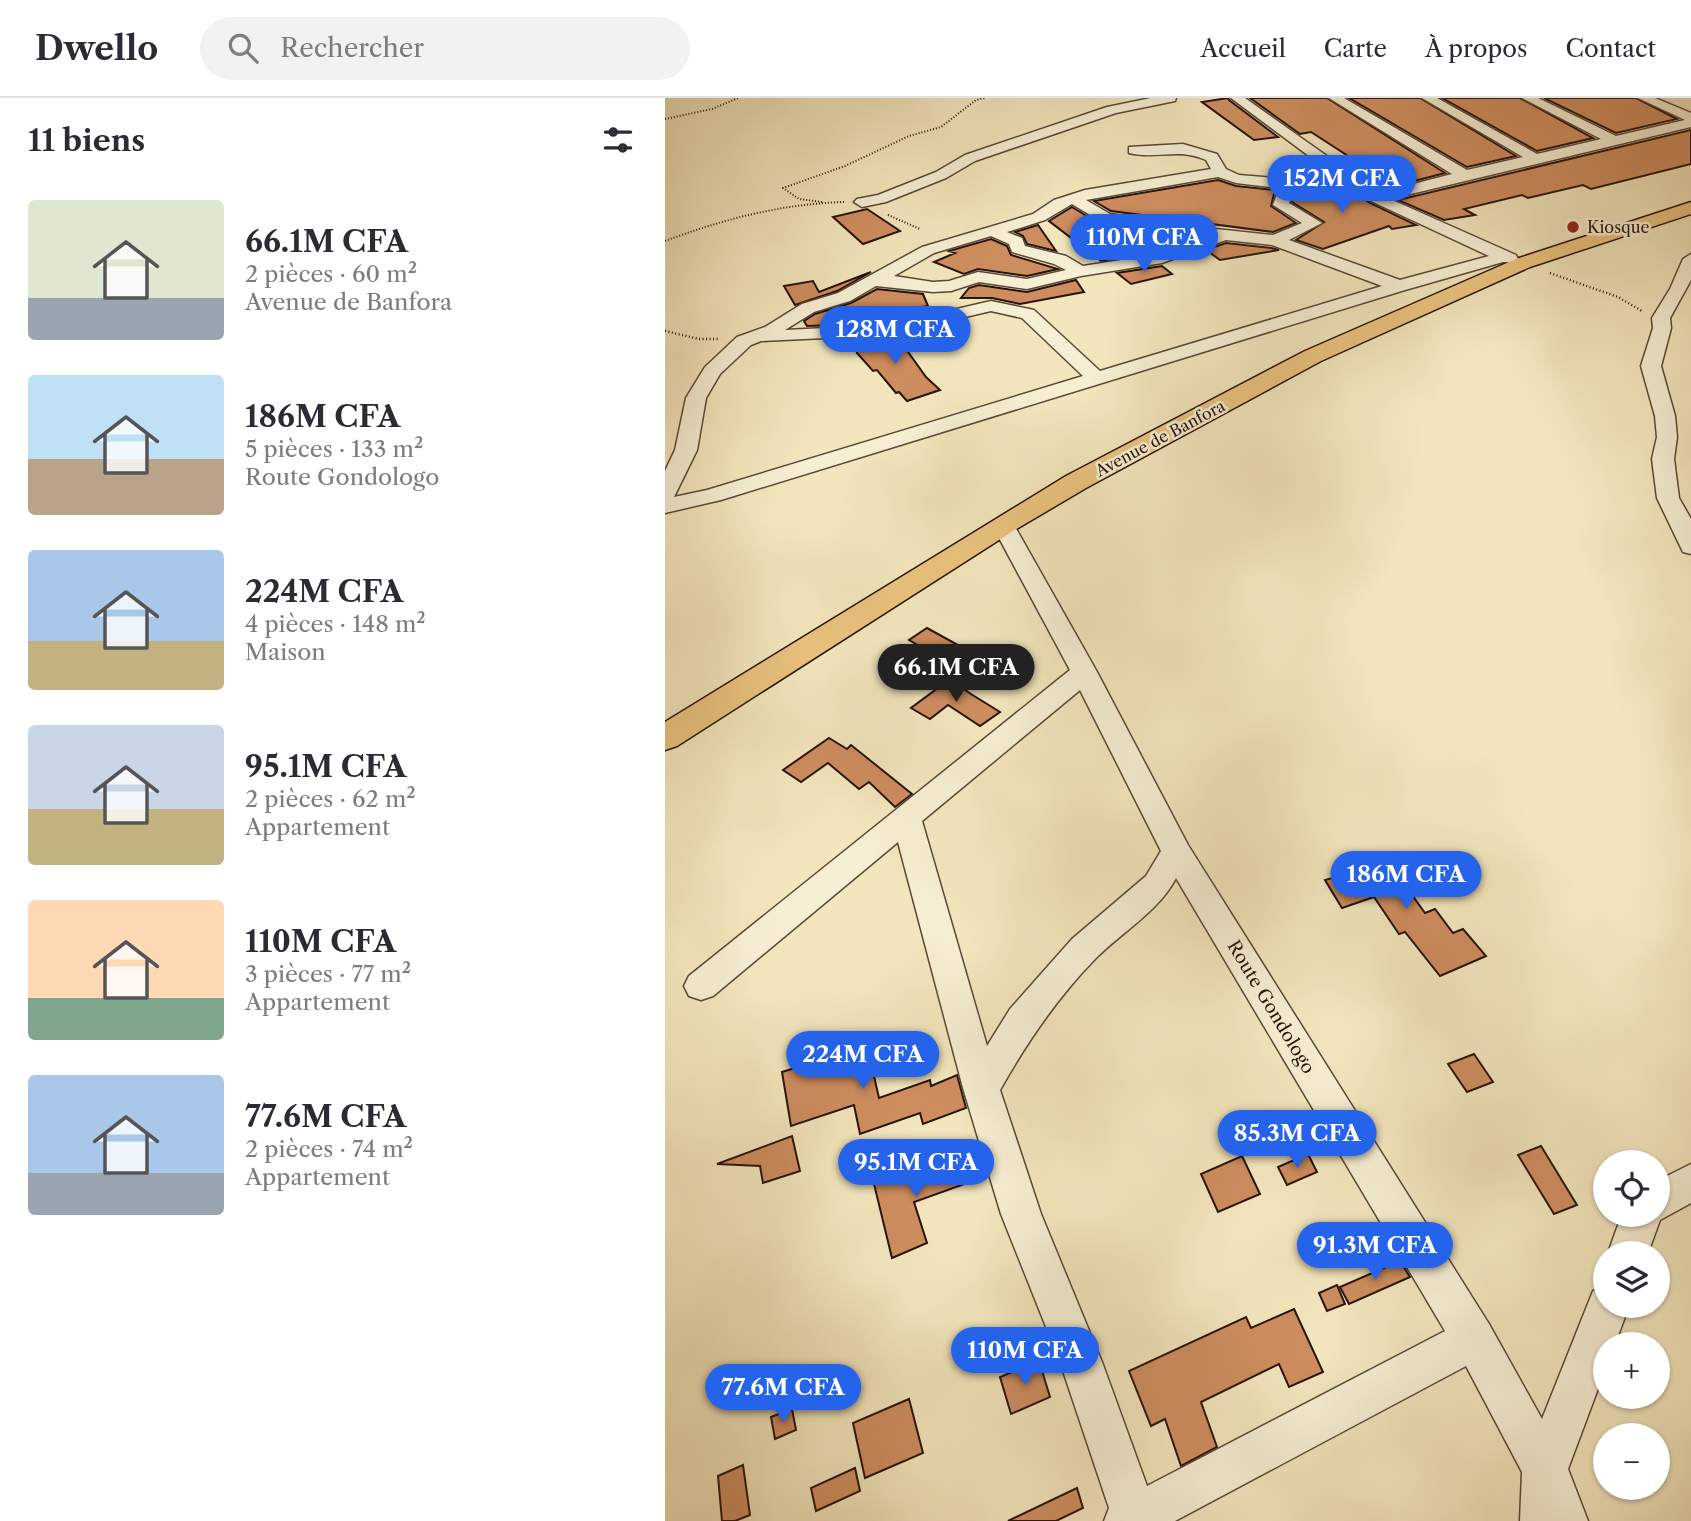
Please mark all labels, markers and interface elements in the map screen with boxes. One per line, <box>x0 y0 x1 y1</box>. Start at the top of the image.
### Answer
search box <box>200 17 690 80</box>
text: Dwello <box>35 28 158 69</box>
icon: search <box>224 29 262 67</box>
text: Rechercher <box>280 32 424 64</box>
text: Accueil <box>1201 34 1286 63</box>
text: Carte <box>1324 34 1387 63</box>
text: À propos <box>1425 34 1528 63</box>
text: Contact <box>1566 34 1656 63</box>
icon: filters <box>599 121 637 159</box>
text: 11 biens <box>28 122 145 159</box>
pin: 152M CFA <box>1270 156 1414 215</box>
text: 152M CFA <box>1283 164 1401 192</box>
pin: 110M CFA <box>1072 214 1216 274</box>
place label: Kiosque <box>1587 217 1650 237</box>
marker: Kiosque <box>1565 219 1581 235</box>
text: 66.1M CFA <box>245 223 408 260</box>
text: 110M CFA <box>1086 223 1202 251</box>
icon: home <box>84 228 168 312</box>
text: 2 pièces · 60 m² <box>245 260 417 288</box>
text: Avenue de Banfora <box>245 288 452 316</box>
pin: 128M CFA <box>823 306 967 366</box>
text: 128M CFA <box>836 315 954 343</box>
street label: Avenue de Banfora <box>1091 395 1229 481</box>
text: 186M CFA <box>245 398 400 435</box>
icon: home <box>84 403 168 487</box>
text: 5 pièces · 133 m² <box>245 435 423 463</box>
text: Route Gondologo <box>245 463 439 491</box>
text: 224M CFA <box>245 573 403 610</box>
icon: home <box>84 578 168 662</box>
text: 4 pièces · 148 m² <box>245 610 426 638</box>
text: Maison <box>245 638 326 666</box>
pin: 66.1M CFA <box>876 644 1036 704</box>
text: 66.1M CFA <box>894 653 1018 681</box>
text: 95.1M CFA <box>245 748 407 785</box>
icon: home <box>84 753 168 837</box>
text: 2 pièces · 62 m² <box>245 785 416 813</box>
text: Appartement <box>245 813 390 841</box>
pin: 186M CFA <box>1334 852 1478 911</box>
text: 186M CFA <box>1347 860 1465 888</box>
text: 110M CFA <box>245 923 396 960</box>
icon: home <box>84 928 168 1012</box>
street label: Route Gondologo <box>1222 936 1320 1078</box>
text: 3 pièces · 77 m² <box>245 960 411 988</box>
text: Appartement <box>245 988 390 1016</box>
pin: 224M CFA <box>791 1032 935 1091</box>
text: 224M CFA <box>802 1040 924 1068</box>
text: 77.6M CFA <box>245 1098 406 1135</box>
icon: home <box>84 1103 168 1187</box>
pin: 85.3M CFA <box>1217 1110 1377 1170</box>
text: 85.3M CFA <box>1234 1119 1360 1147</box>
text: 2 pièces · 74 m² <box>245 1135 413 1163</box>
pin: 95.1M CFA <box>836 1140 996 1199</box>
text: 95.1M CFA <box>854 1148 978 1176</box>
map controls <box>1593 1150 1670 1500</box>
button: locate <box>1593 1150 1670 1227</box>
text: Appartement <box>245 1163 390 1191</box>
pin: 91.3M CFA <box>1295 1222 1455 1282</box>
text: 91.3M CFA <box>1313 1231 1437 1259</box>
button: layers <box>1593 1241 1670 1318</box>
pin: 110M CFA <box>953 1328 1097 1387</box>
button: + <box>1593 1332 1670 1409</box>
text: 110M CFA <box>967 1336 1083 1364</box>
pin: 77.6M CFA <box>703 1364 863 1424</box>
text: 77.6M CFA <box>721 1373 845 1401</box>
button: − <box>1593 1423 1670 1500</box>

